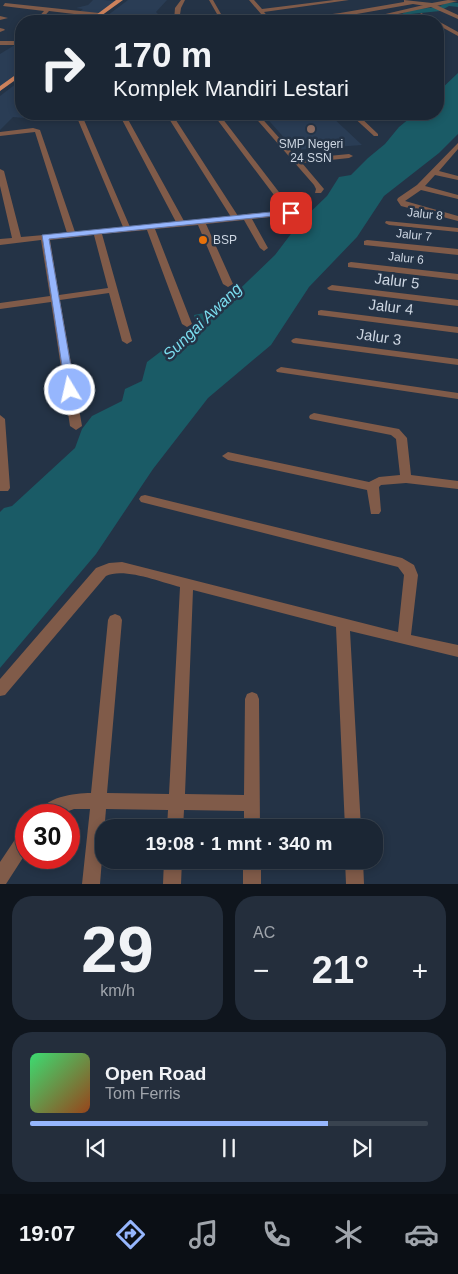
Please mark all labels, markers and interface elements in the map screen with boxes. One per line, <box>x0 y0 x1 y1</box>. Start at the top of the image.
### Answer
icon: right <box>30 35 95 100</box>
text: 170 m <box>113 35 212 74</box>
text: Komplek Mandiri Lestari <box>113 76 349 101</box>
marker: SMP Negeri 24 SSN <box>305 123 317 135</box>
place label: SMP Negeri 24 SSN <box>279 137 343 165</box>
pin <box>270 192 312 234</box>
icon: arrive <box>277 199 305 227</box>
street label: Jalur 8 <box>406 205 444 223</box>
street label: Jalur 7 <box>395 226 433 244</box>
place label: BSP <box>213 233 237 247</box>
marker: BSP <box>197 234 209 246</box>
street label: Jalur 6 <box>387 249 425 267</box>
street label: Jalur 5 <box>374 269 420 292</box>
water label: Sungai Awang <box>160 280 245 363</box>
street label: Jalur 4 <box>368 295 414 318</box>
street label: Jalur 3 <box>356 325 403 348</box>
position arrow <box>43 363 95 415</box>
speed limit sign: 30 <box>15 804 80 869</box>
text: 19:08 · 1 mnt · 340 m <box>146 833 332 854</box>
text: 29 <box>81 913 154 986</box>
text: AC <box>253 924 275 941</box>
text: 21° <box>312 949 369 991</box>
text: − <box>253 955 269 986</box>
text: + <box>412 955 428 986</box>
text: km/h <box>100 982 135 999</box>
text: Open Road <box>105 1063 206 1084</box>
text: Tom Ferris <box>105 1085 181 1102</box>
icon: previous <box>82 1134 110 1162</box>
icon: pause <box>215 1134 243 1162</box>
icon: next <box>348 1134 376 1162</box>
icon: directions <box>113 1217 148 1252</box>
icon: music <box>186 1217 221 1252</box>
icon: phone <box>259 1217 294 1252</box>
icon: climate <box>331 1217 366 1252</box>
icon: car <box>404 1217 439 1252</box>
text: 19:07 <box>19 1221 75 1246</box>

